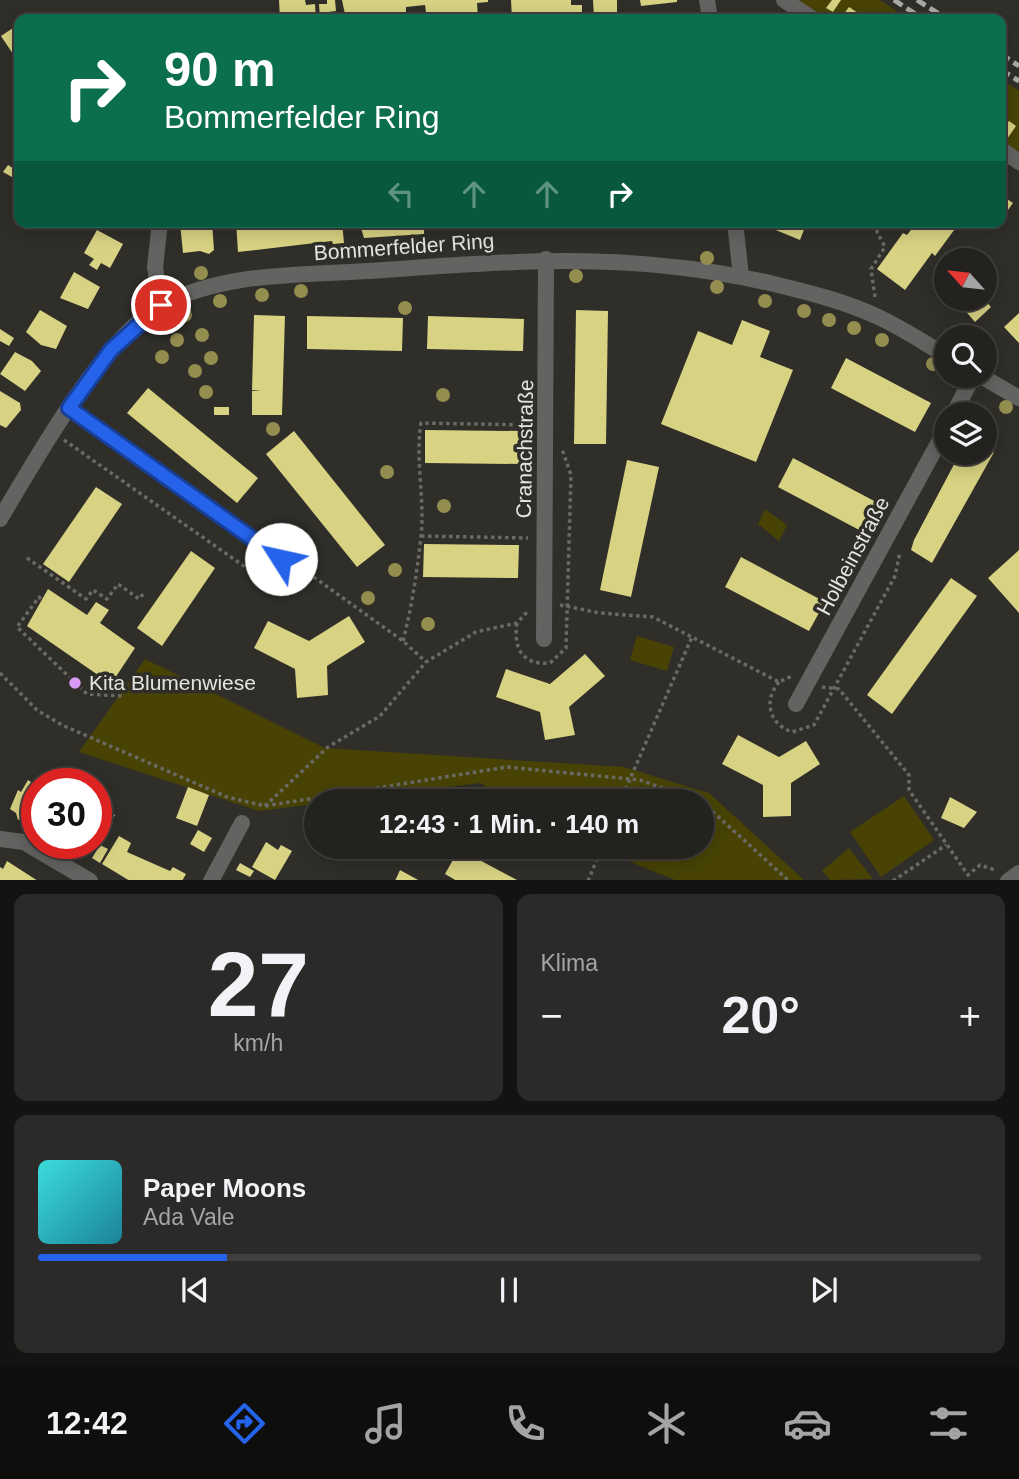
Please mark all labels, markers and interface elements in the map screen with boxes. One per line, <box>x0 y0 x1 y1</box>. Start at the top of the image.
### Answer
icon: right <box>49 42 140 133</box>
text: 90 m <box>164 42 276 96</box>
text: Bommerfelder Ring <box>164 99 440 135</box>
icon: left <box>382 175 420 213</box>
icon: ahead <box>455 175 493 213</box>
icon: ahead <box>528 175 566 213</box>
icon: right <box>601 175 639 213</box>
street label: Bommerfelder Ring <box>313 229 495 264</box>
north arrow <box>934 248 998 312</box>
map controls <box>934 248 997 465</box>
pin <box>131 275 191 335</box>
icon: arrive <box>142 286 180 324</box>
button: search <box>934 325 997 388</box>
street label: Cranachstraße <box>512 379 537 519</box>
button: layers <box>934 402 997 465</box>
street label: Holbeinstraße <box>812 493 893 619</box>
position arrow <box>244 522 318 596</box>
place label: Kita Blumenwiese <box>89 671 256 694</box>
marker: Kita Blumenwiese <box>67 675 83 691</box>
speed limit sign: 30 <box>21 768 112 859</box>
text: 12:43 · 1 Min. · 140 m <box>379 809 639 839</box>
text: 27 <box>208 934 309 1035</box>
text: Klima <box>541 950 598 976</box>
text: 20° <box>721 986 800 1044</box>
text: − <box>541 995 563 1037</box>
text: + <box>959 995 981 1037</box>
text: km/h <box>233 1030 283 1056</box>
text: Paper Moons <box>143 1173 306 1203</box>
text: Ada Vale <box>143 1204 235 1230</box>
icon: previous <box>176 1271 214 1309</box>
icon: pause <box>490 1271 528 1309</box>
icon: next <box>805 1271 843 1309</box>
icon: directions <box>220 1399 269 1448</box>
icon: music <box>361 1399 410 1448</box>
icon: phone <box>501 1399 550 1448</box>
icon: climate <box>642 1399 691 1448</box>
icon: car <box>783 1399 832 1448</box>
icon: filters <box>924 1399 973 1448</box>
text: 12:42 <box>46 1405 128 1441</box>

